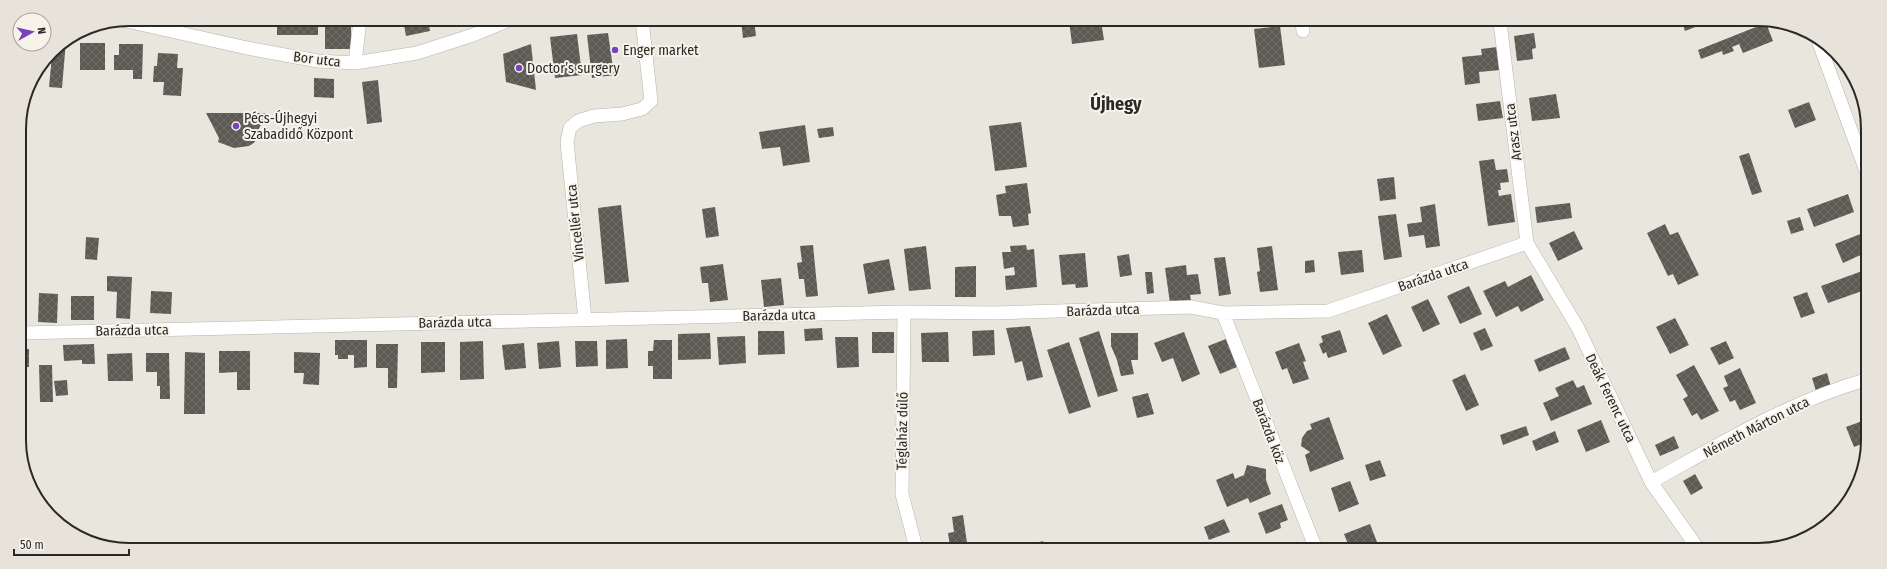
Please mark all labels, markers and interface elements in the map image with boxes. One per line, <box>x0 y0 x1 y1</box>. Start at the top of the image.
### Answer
north arrow <box>12 12 52 52</box>
text: N <box>35 27 48 35</box>
place label: Enger market <box>623 42 699 59</box>
marker: Enger market <box>610 45 620 55</box>
street label: Bor utca <box>292 48 342 71</box>
place label: Doctor’s surgery <box>527 60 620 77</box>
marker: Doctor’s surgery <box>514 63 524 73</box>
district label: Újhegy <box>1090 92 1142 115</box>
street label: Arasz utca <box>1502 102 1525 162</box>
place label: Pécs-Újhegyi Szabadidő Központ <box>244 109 354 143</box>
marker: Pécs-Újhegyi Szabadidő Központ <box>231 121 241 131</box>
street label: Vincellér utca <box>563 183 588 262</box>
street label: Barázda utca <box>1396 255 1471 295</box>
street label: Barázda utca <box>1066 301 1140 320</box>
street label: Barázda utca <box>742 306 816 325</box>
street label: Barázda utca <box>418 313 492 332</box>
street label: Barázda utca <box>95 321 169 340</box>
street label: Deák Ferenc utca <box>1582 351 1639 445</box>
street label: Téglaház dűlő <box>893 392 912 470</box>
street label: Németh Márton utca <box>1700 393 1812 462</box>
street label: Barázda köz <box>1248 396 1289 466</box>
scale bar <box>14 531 129 557</box>
text: 50 m <box>20 538 44 552</box>

